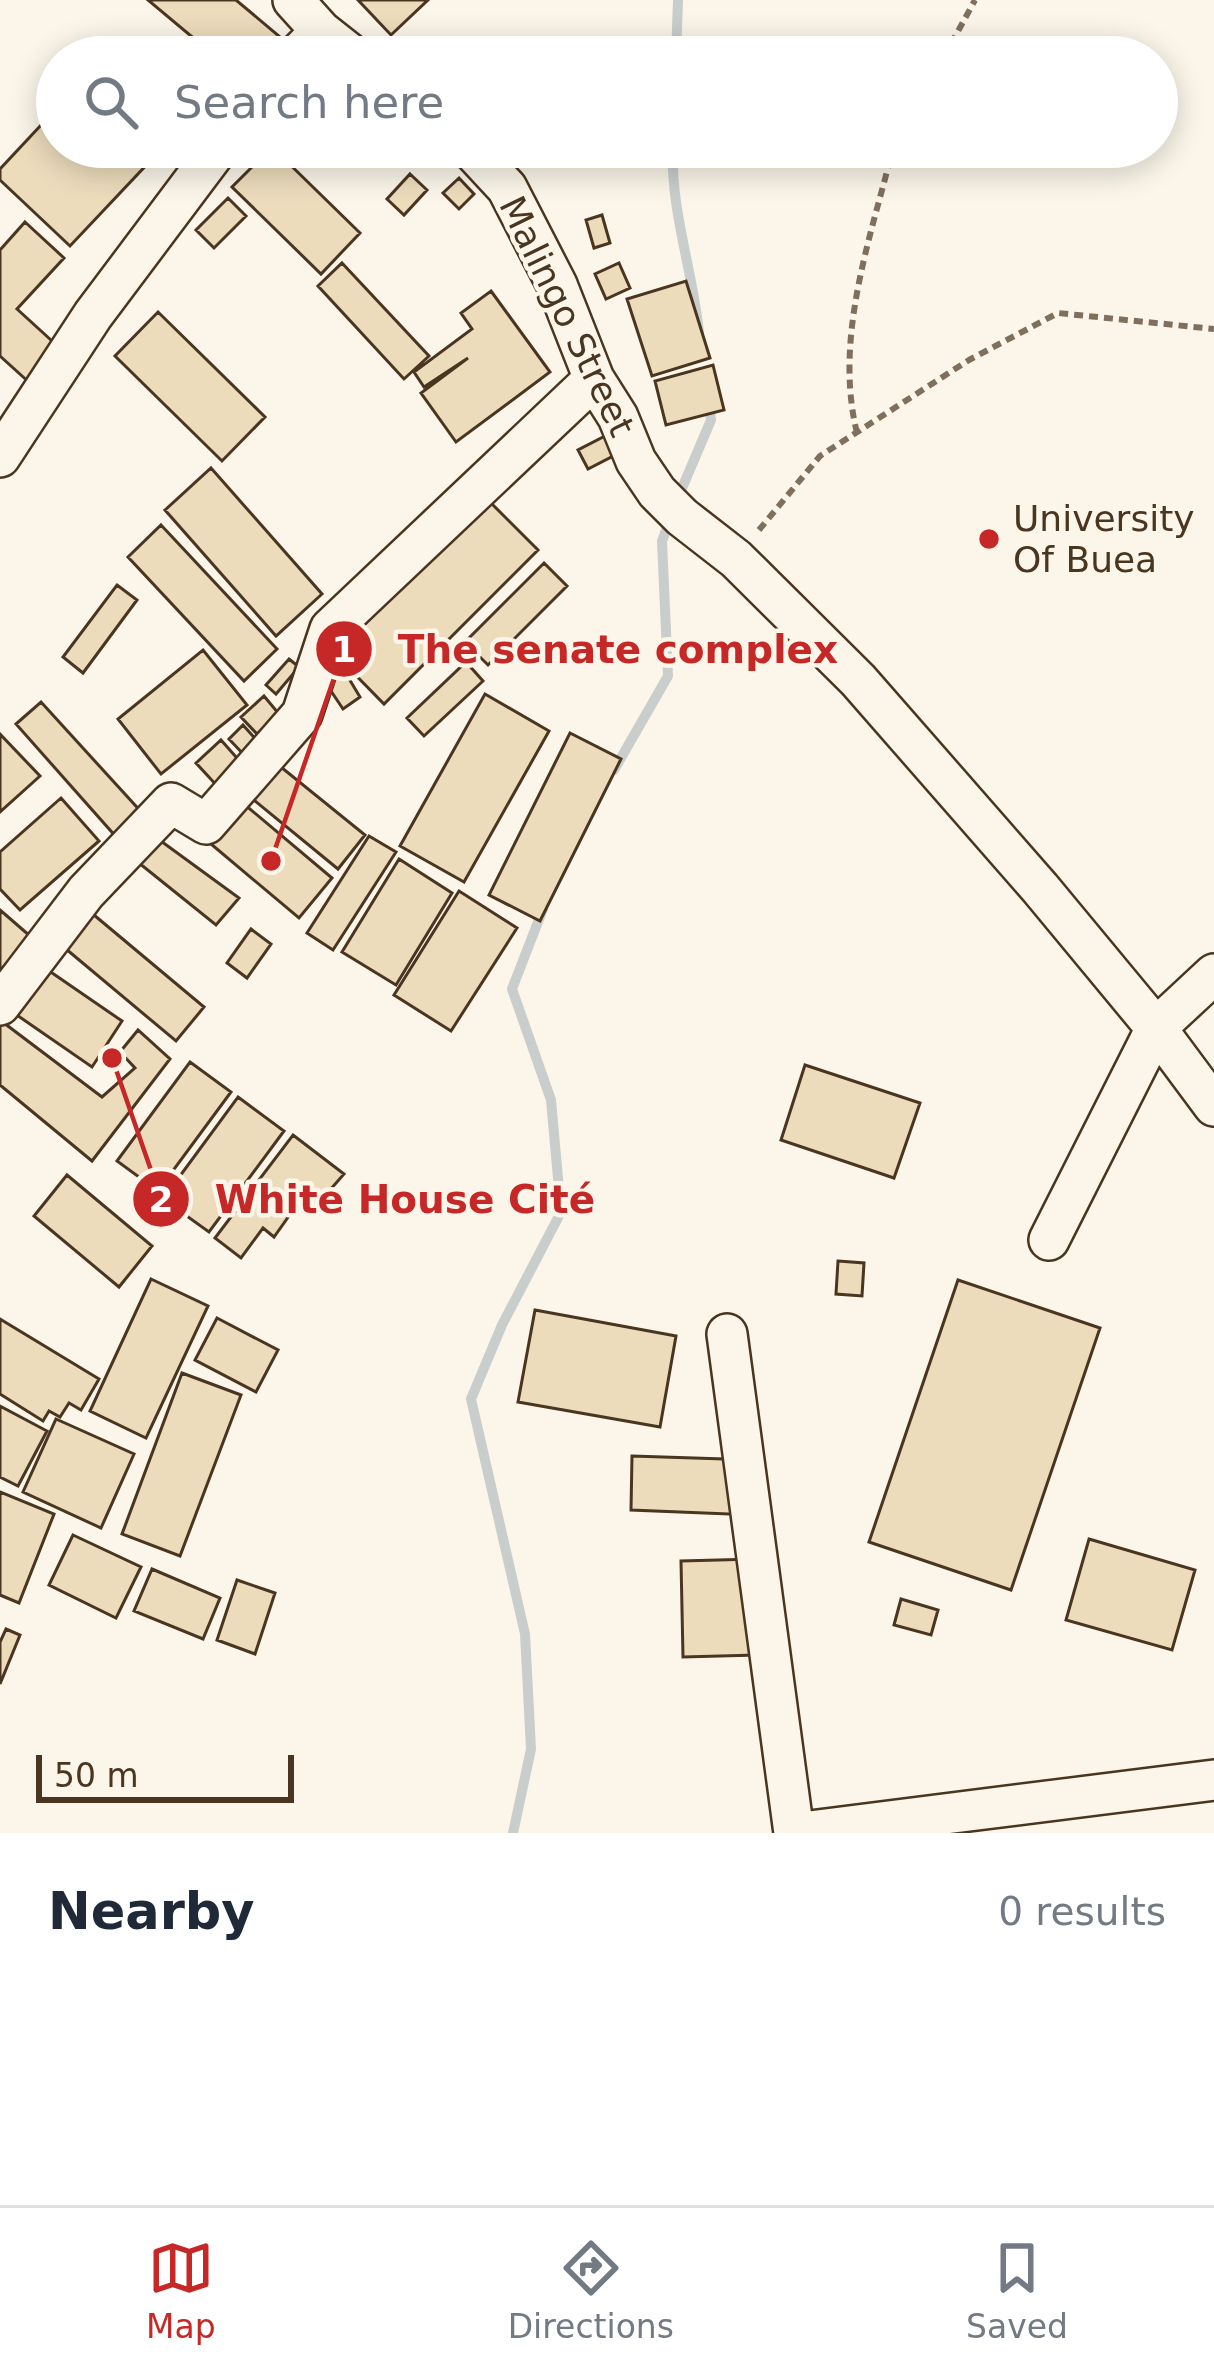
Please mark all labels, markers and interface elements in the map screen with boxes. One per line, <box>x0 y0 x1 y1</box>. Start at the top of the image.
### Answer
search box <box>36 36 1178 168</box>
icon: search <box>78 69 144 135</box>
text: Search here <box>174 76 444 129</box>
street label: Malingo Street <box>491 189 643 443</box>
place label: University Of Buea <box>1013 498 1195 580</box>
marker: University Of Buea <box>976 526 1002 552</box>
callout: The senate complex <box>314 612 862 687</box>
text: The senate complex <box>398 627 838 672</box>
text: 1 <box>331 629 357 670</box>
callout: White House Cité <box>131 1162 620 1237</box>
text: White House Cité <box>215 1177 595 1222</box>
text: 2 <box>148 1179 174 1220</box>
scale bar <box>36 1749 294 1802</box>
text: 50 m <box>54 1756 139 1795</box>
text: Nearby <box>48 1882 255 1941</box>
text: 0 results <box>998 1889 1166 1934</box>
tab: Map <box>146 2235 216 2346</box>
tab: Directions <box>508 2235 674 2346</box>
tab: Saved <box>966 2235 1068 2346</box>

